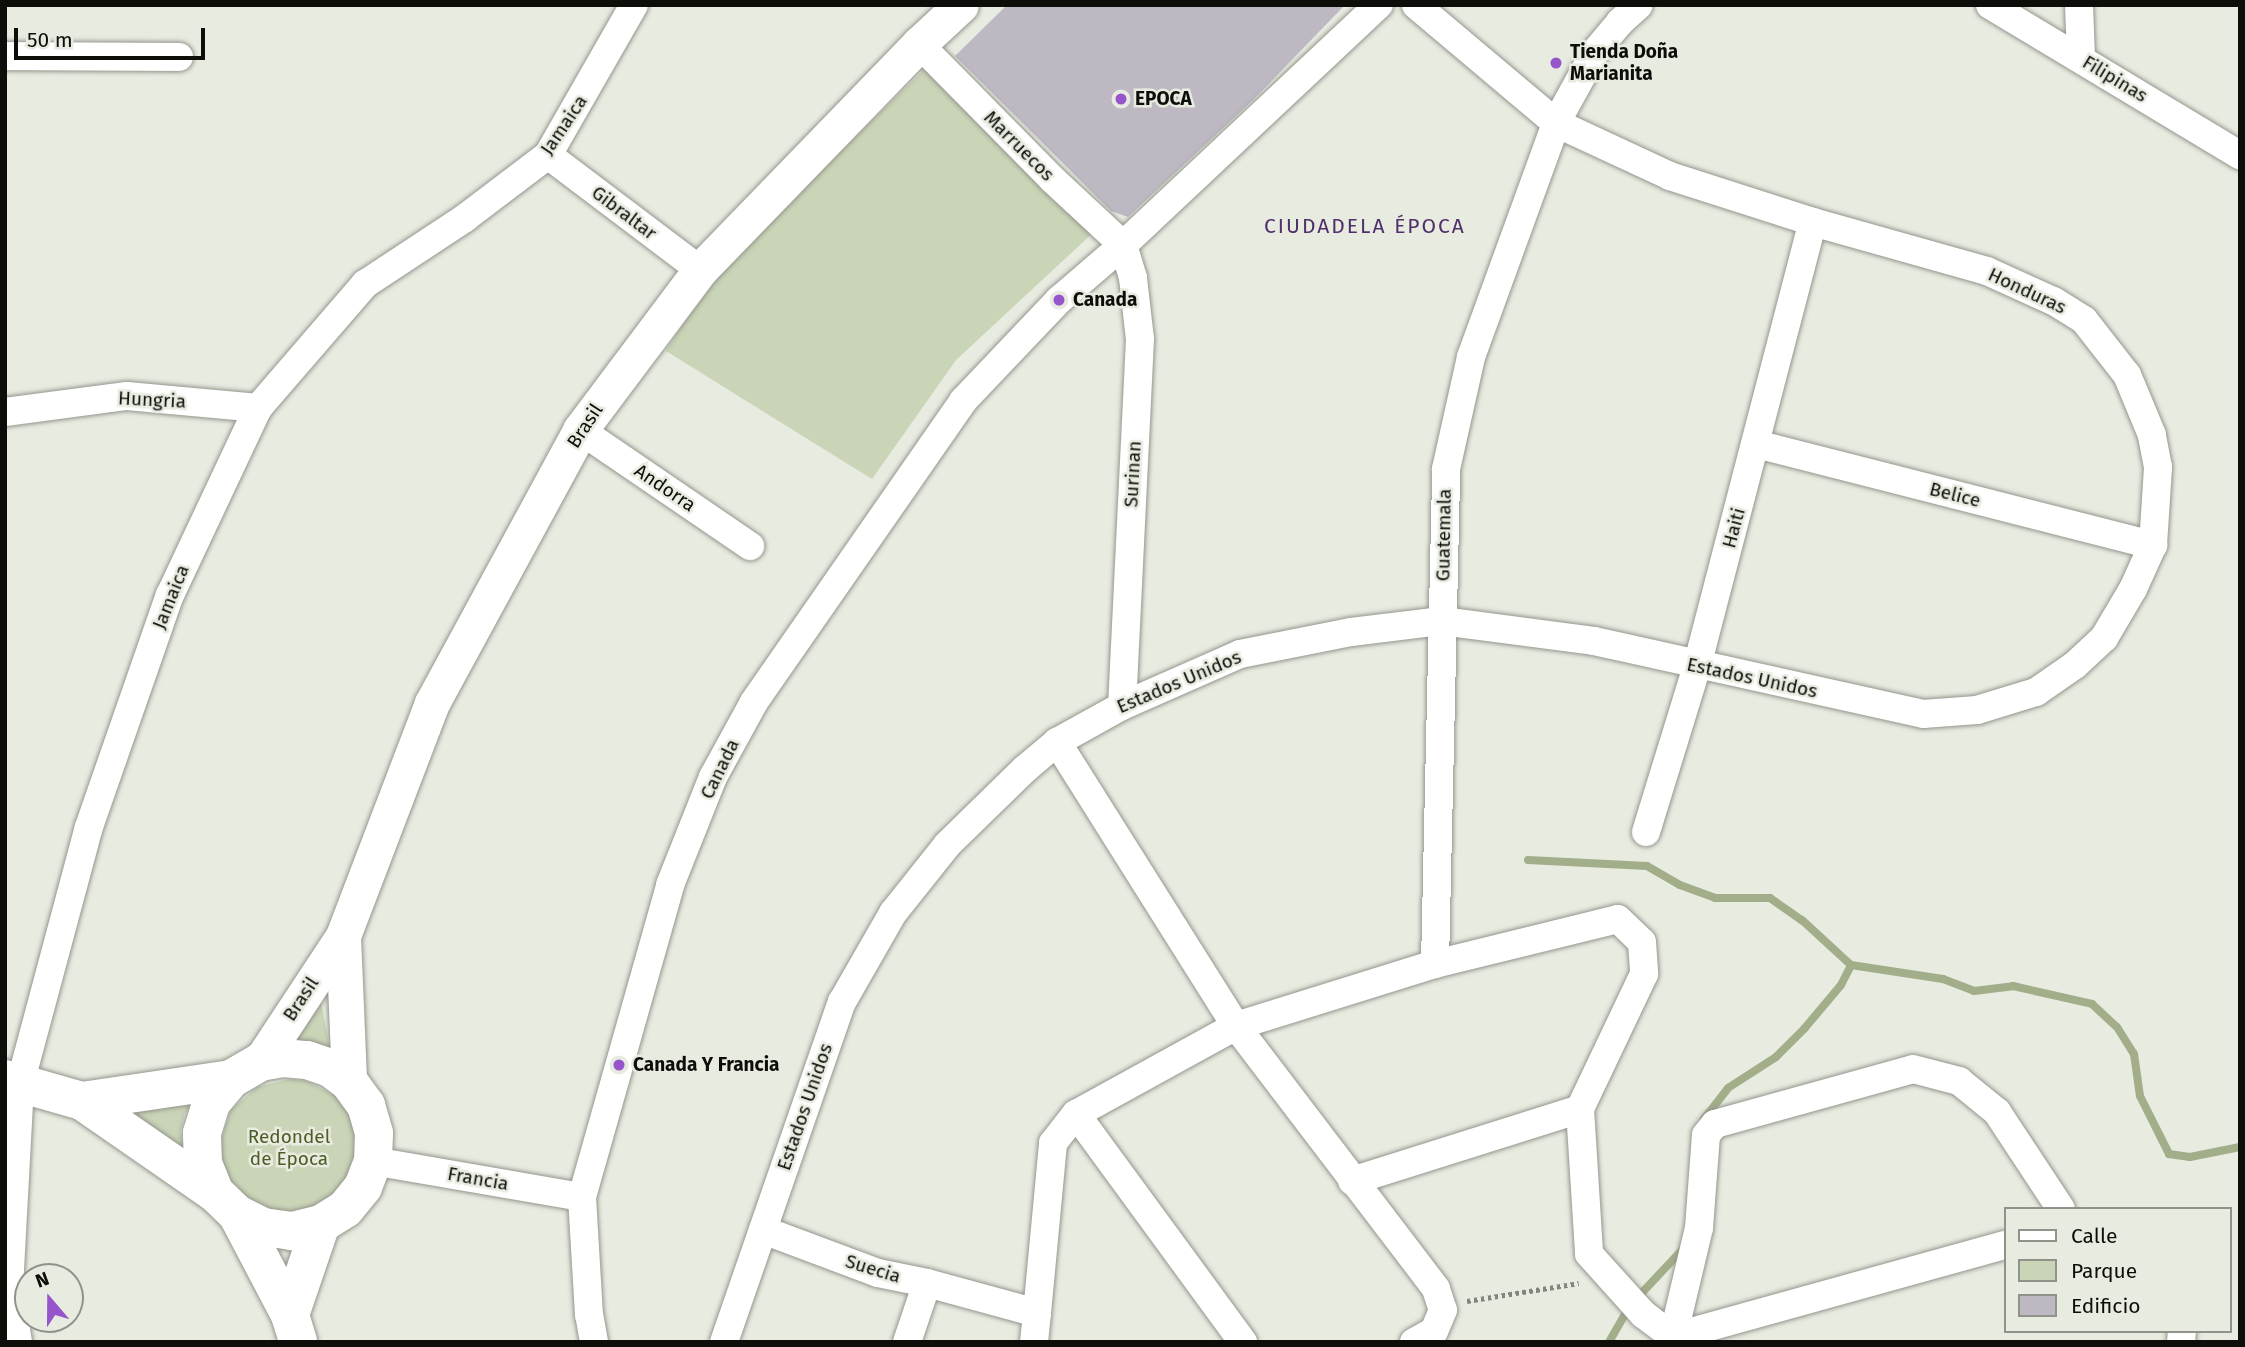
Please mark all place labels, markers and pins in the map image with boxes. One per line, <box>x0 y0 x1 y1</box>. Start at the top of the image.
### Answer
place label: Tienda Doña Marianita <box>1570 41 1678 85</box>
marker: Tienda Doña Marianita <box>1548 55 1564 71</box>
place label: EPOCA <box>1135 88 1192 110</box>
marker: EPOCA <box>1113 91 1129 107</box>
place label: Canada <box>1073 289 1137 311</box>
marker: Canada <box>1051 292 1067 308</box>
place label: Canada Y Francia <box>633 1054 779 1076</box>
marker: Canada Y Francia <box>611 1057 627 1073</box>

